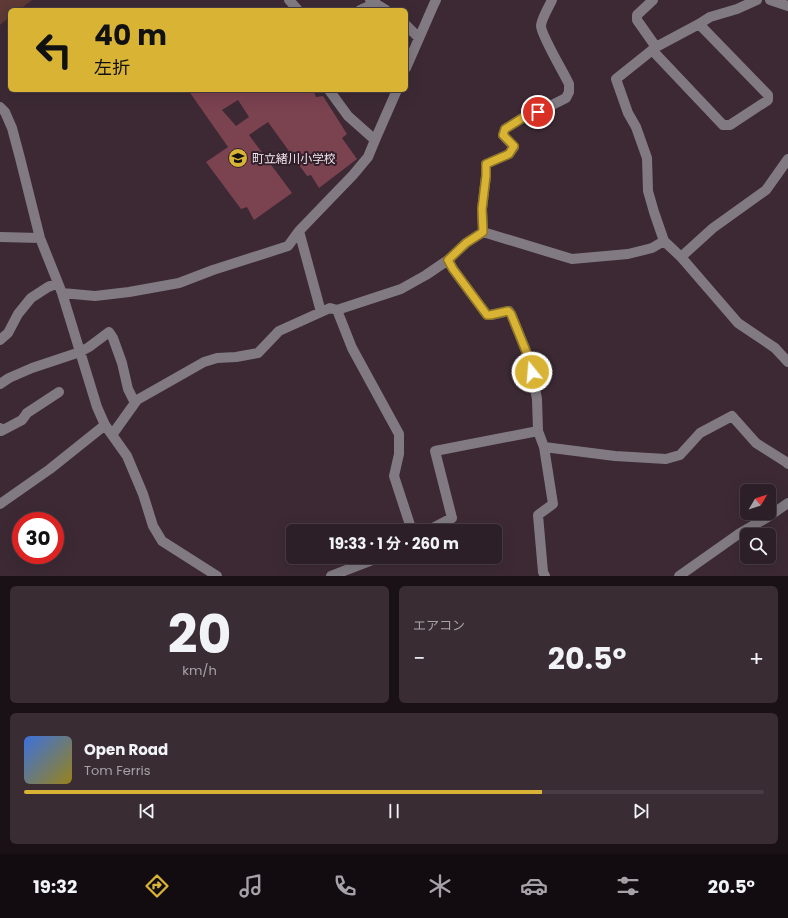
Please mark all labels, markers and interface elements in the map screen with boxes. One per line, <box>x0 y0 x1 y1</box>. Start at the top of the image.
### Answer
text: 40 m <box>94 16 167 55</box>
icon: left <box>28 24 80 76</box>
text: 左折 <box>94 55 130 80</box>
pin <box>521 95 555 129</box>
icon: arrive <box>527 101 549 123</box>
school or university icon: 町立緒川小学校 <box>227 147 249 169</box>
place label: 町立緒川小学校 <box>252 150 336 167</box>
position arrow <box>511 351 553 393</box>
north arrow <box>740 484 776 520</box>
map controls <box>740 484 776 564</box>
speed limit sign: 30 <box>12 512 64 564</box>
button: search <box>740 528 776 564</box>
text: 19:33 · 1 分 · 260 m <box>329 533 459 554</box>
text: 20 <box>168 598 231 671</box>
text: エアコン <box>413 616 465 635</box>
text: 20.5° <box>548 637 626 680</box>
text: − <box>413 643 425 674</box>
text: + <box>749 643 764 674</box>
text: km/h <box>182 661 217 680</box>
text: Open Road <box>84 739 168 760</box>
text: Tom Ferris <box>84 761 151 780</box>
icon: previous <box>136 800 158 822</box>
icon: pause <box>383 800 405 822</box>
icon: next <box>630 800 652 822</box>
icon: directions <box>143 872 171 900</box>
icon: music <box>237 872 265 900</box>
icon: phone <box>331 872 359 900</box>
icon: climate <box>426 872 454 900</box>
icon: car <box>520 872 548 900</box>
icon: filters <box>614 872 642 900</box>
text: 19:32 <box>33 874 77 899</box>
text: 20.5° <box>708 874 755 899</box>

